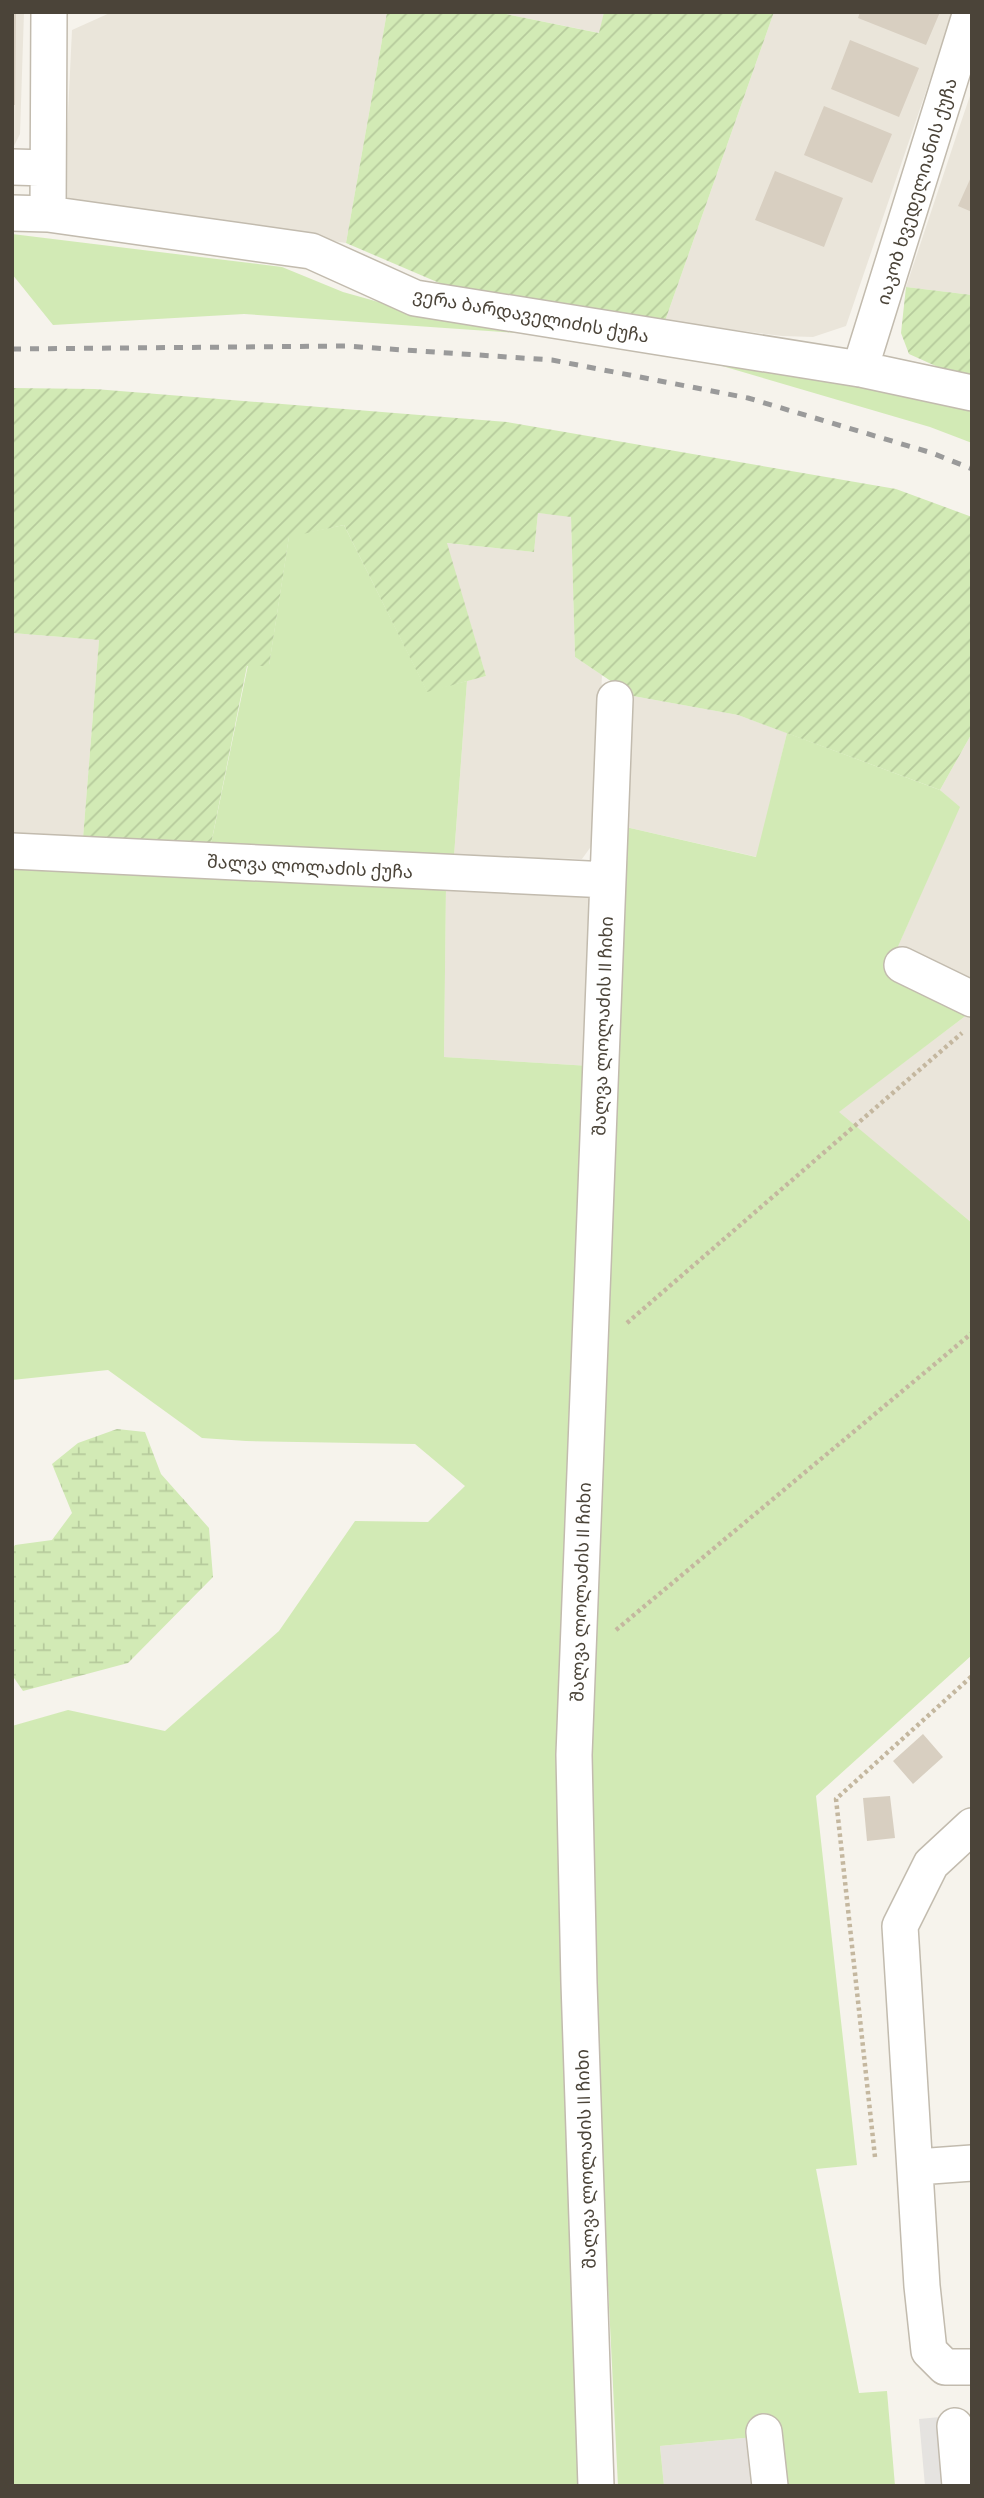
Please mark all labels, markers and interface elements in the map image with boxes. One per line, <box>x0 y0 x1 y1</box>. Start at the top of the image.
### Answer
street label: იაკობ ხვედელიანის ქუჩა <box>872 75 962 307</box>
street label: ვერა ბარდაველიძის ქუჩა <box>411 284 651 348</box>
street label: შალვა ლოლაძის ქუჩა <box>206 851 413 883</box>
street label: შალვა ლოლაძის II ჩიხი <box>588 916 618 1136</box>
street label: შალვა ლოლაძის II ჩიხი <box>566 1482 596 1702</box>
street label: შალვა ლოლაძის II ჩიხი <box>571 2049 601 2269</box>

